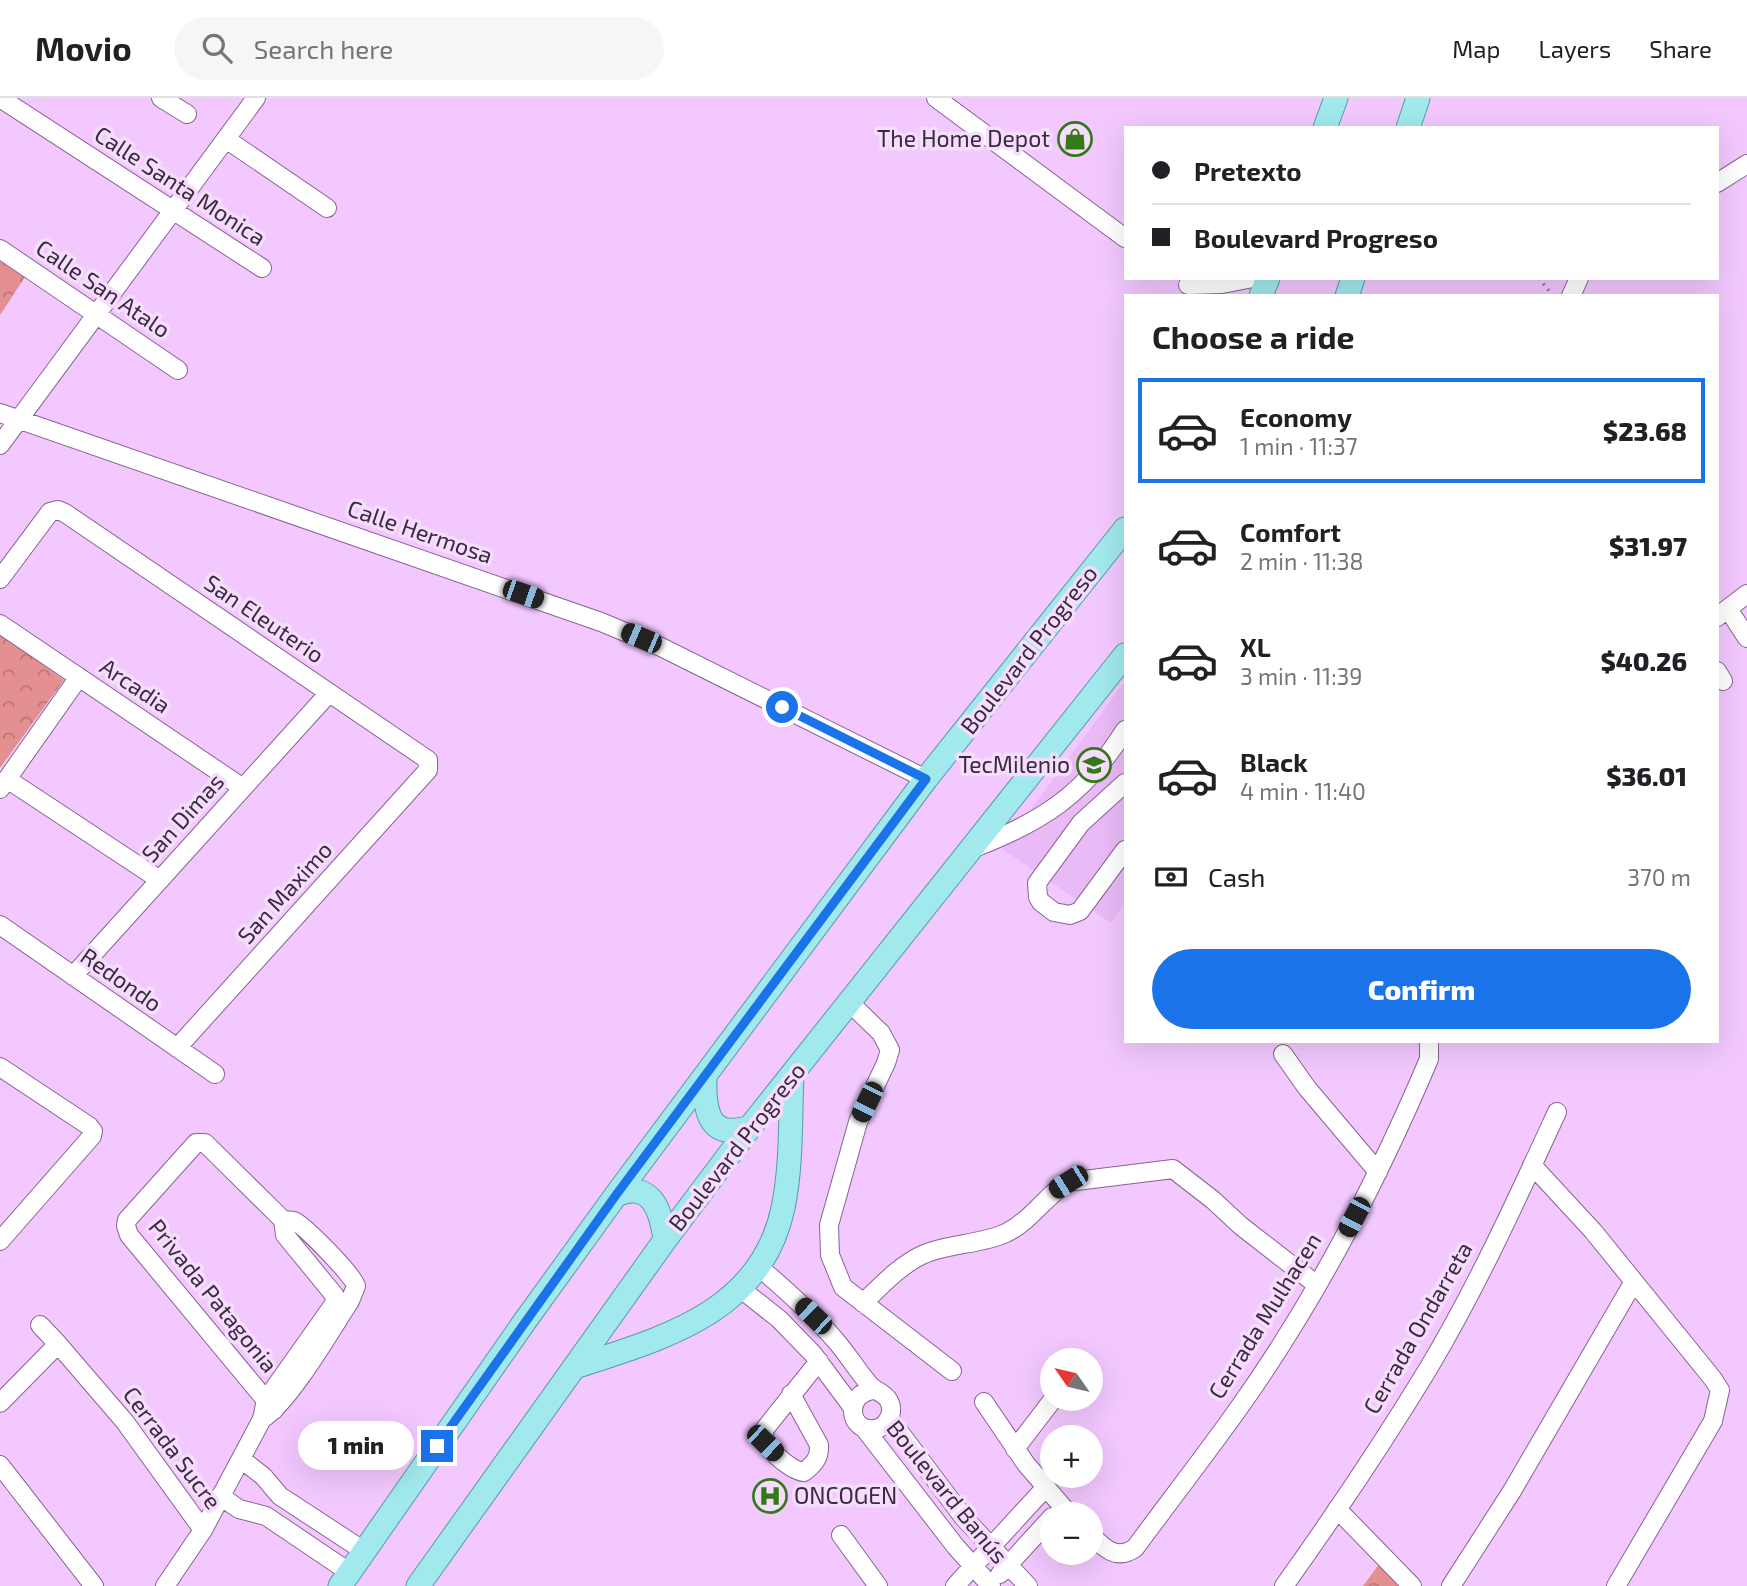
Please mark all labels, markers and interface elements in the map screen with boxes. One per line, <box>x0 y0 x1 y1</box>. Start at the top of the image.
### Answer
search box <box>174 17 664 80</box>
text: Movio <box>35 28 132 68</box>
icon: search <box>198 29 236 67</box>
text: Search here <box>254 33 393 64</box>
text: Map <box>1452 34 1500 63</box>
text: Layers <box>1538 34 1611 63</box>
text: Share <box>1649 34 1712 63</box>
street label: Calle Santa Monica <box>90 119 271 251</box>
shop icon: The Home Depot <box>1056 120 1094 158</box>
place label: The Home Depot <box>877 124 1050 152</box>
text: Pretexto <box>1194 155 1302 186</box>
text: Boulevard Progreso <box>1194 222 1438 253</box>
street label: Calle San Atalo <box>31 233 176 343</box>
text: Choose a ride <box>1152 317 1355 355</box>
icon: car <box>1156 399 1219 462</box>
text: Economy <box>1240 401 1352 432</box>
text: $23.68 <box>1603 415 1687 446</box>
text: 1 min · 11:37 <box>1240 432 1357 460</box>
street label: Calle Hermosa <box>344 493 496 569</box>
icon: car <box>1156 514 1219 577</box>
text: Comfort <box>1240 516 1341 547</box>
text: $31.97 <box>1609 530 1687 561</box>
text: 2 min · 11:38 <box>1240 547 1363 575</box>
street label: Boulevard Progreso <box>954 560 1103 739</box>
street label: San Eleuterio <box>199 568 330 668</box>
car <box>500 577 547 611</box>
car <box>618 620 665 656</box>
icon: car <box>1156 629 1219 692</box>
text: XL <box>1240 631 1271 662</box>
text: $40.26 <box>1601 645 1687 676</box>
street label: Arcadia <box>95 652 176 719</box>
text: 3 min · 11:39 <box>1240 662 1363 690</box>
route start <box>766 691 798 723</box>
icon: car <box>1156 744 1219 807</box>
school or university icon: TecMilenio <box>1075 746 1113 784</box>
text: Black <box>1240 746 1308 777</box>
place label: TecMilenio <box>958 750 1070 778</box>
text: $36.01 <box>1606 760 1687 791</box>
street label: San Dimas <box>135 767 229 867</box>
text: 4 min · 11:40 <box>1240 777 1366 805</box>
street label: San Maximo <box>231 835 337 949</box>
icon: cash <box>1152 858 1190 896</box>
text: Cash <box>1208 861 1265 892</box>
text: 370 m <box>1627 863 1691 891</box>
street label: Redondo <box>76 941 167 1017</box>
button: Confirm <box>1152 949 1691 1029</box>
street label: Boulevard Progreso <box>662 1057 811 1236</box>
car <box>849 1079 886 1125</box>
car <box>1045 1162 1092 1202</box>
car <box>1335 1194 1374 1240</box>
street label: Privada Patagonia <box>143 1213 284 1378</box>
street label: Cerrada Mulhacen <box>1202 1227 1326 1404</box>
street label: Cerrada Ondarreta <box>1357 1237 1478 1418</box>
car <box>791 1294 836 1338</box>
north arrow <box>1040 1348 1102 1410</box>
map controls <box>1040 1348 1103 1565</box>
street label: Cerrada Sucre <box>118 1381 228 1514</box>
street label: Boulevard Banús <box>881 1414 1014 1569</box>
car <box>743 1421 788 1465</box>
callout: 1 min <box>297 1422 412 1470</box>
button: + <box>1040 1425 1103 1488</box>
route end <box>421 1430 453 1462</box>
text: 1 min <box>328 1431 384 1459</box>
hospital icon: ONCOGEN <box>751 1477 789 1515</box>
place label: ONCOGEN <box>794 1481 897 1509</box>
button: − <box>1040 1502 1103 1565</box>

